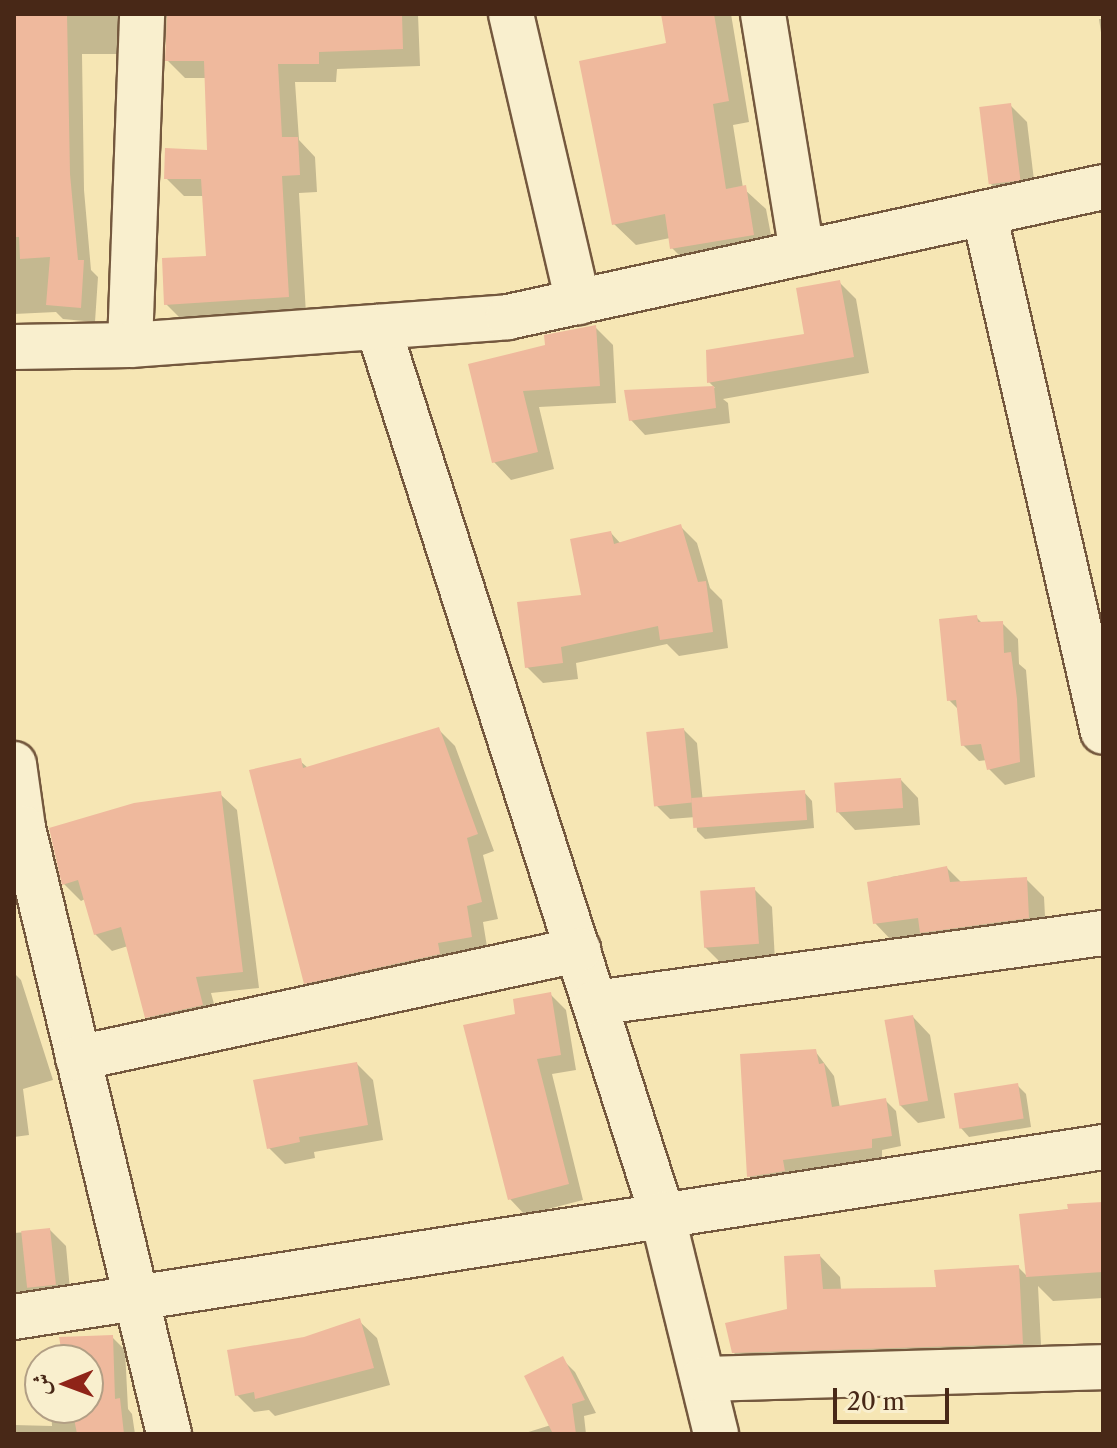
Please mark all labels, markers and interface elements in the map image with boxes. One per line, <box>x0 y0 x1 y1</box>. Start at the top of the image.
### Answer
north arrow <box>24 1344 104 1424</box>
scale bar <box>837 1372 953 1422</box>
text: ش <box>28 1373 55 1396</box>
text: 20 m <box>847 1387 905 1416</box>

